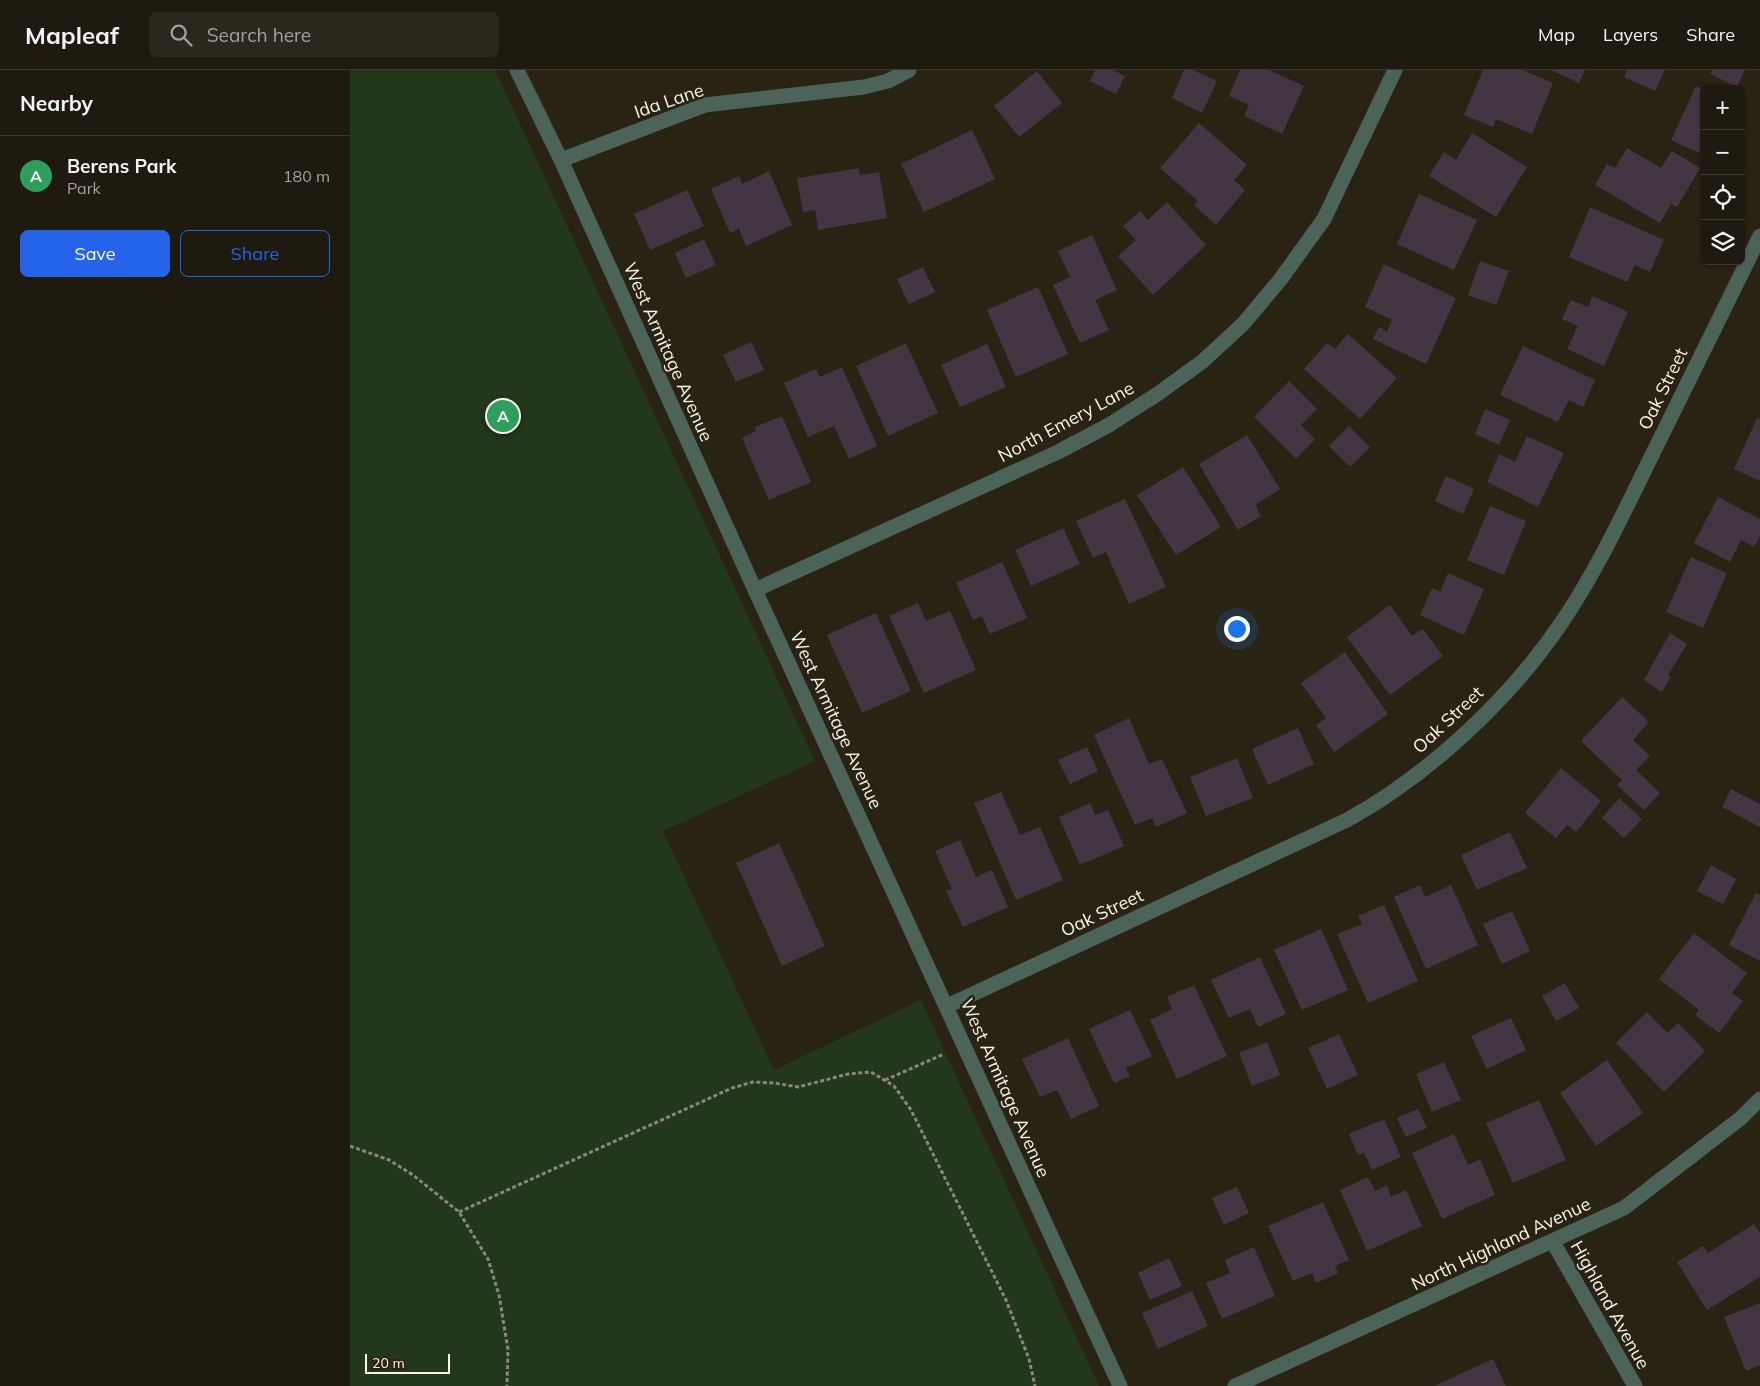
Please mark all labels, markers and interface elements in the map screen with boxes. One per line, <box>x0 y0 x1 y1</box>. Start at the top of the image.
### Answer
search box <box>149 12 499 57</box>
text: Mapleaf <box>25 20 119 50</box>
icon: search <box>167 21 195 49</box>
text: Search here <box>207 23 311 47</box>
text: Map <box>1538 23 1575 46</box>
text: Layers <box>1603 23 1658 46</box>
text: Share <box>1686 23 1735 46</box>
street label: Ida Lane <box>631 78 707 123</box>
map controls <box>1700 85 1745 265</box>
button: + <box>1700 85 1745 130</box>
text: Nearby <box>20 90 93 116</box>
button: − <box>1700 130 1745 175</box>
text: Berens Park <box>67 154 176 178</box>
text: A <box>30 166 42 186</box>
text: 180 m <box>283 166 330 186</box>
button: locate <box>1700 175 1745 220</box>
text: Park <box>67 178 101 198</box>
button: layers <box>1700 220 1745 265</box>
button: Save <box>20 230 170 277</box>
button: Share <box>180 230 330 277</box>
street label: West Armitage Avenue <box>619 259 718 445</box>
street label: Oak Street <box>1633 344 1692 434</box>
street label: North Emery Lane <box>994 376 1138 467</box>
pin: A <box>487 397 519 435</box>
your location <box>1224 616 1250 642</box>
street label: West Armitage Avenue <box>785 627 888 812</box>
street label: Oak Street <box>1407 681 1488 758</box>
street label: Oak Street <box>1057 883 1147 942</box>
street label: West Armitage Avenue <box>956 995 1055 1181</box>
street label: North Highland Avenue <box>1407 1192 1594 1295</box>
street label: Highland Avenue <box>1566 1237 1655 1373</box>
scale bar <box>365 1351 450 1374</box>
text: 20 m <box>372 1354 405 1372</box>

